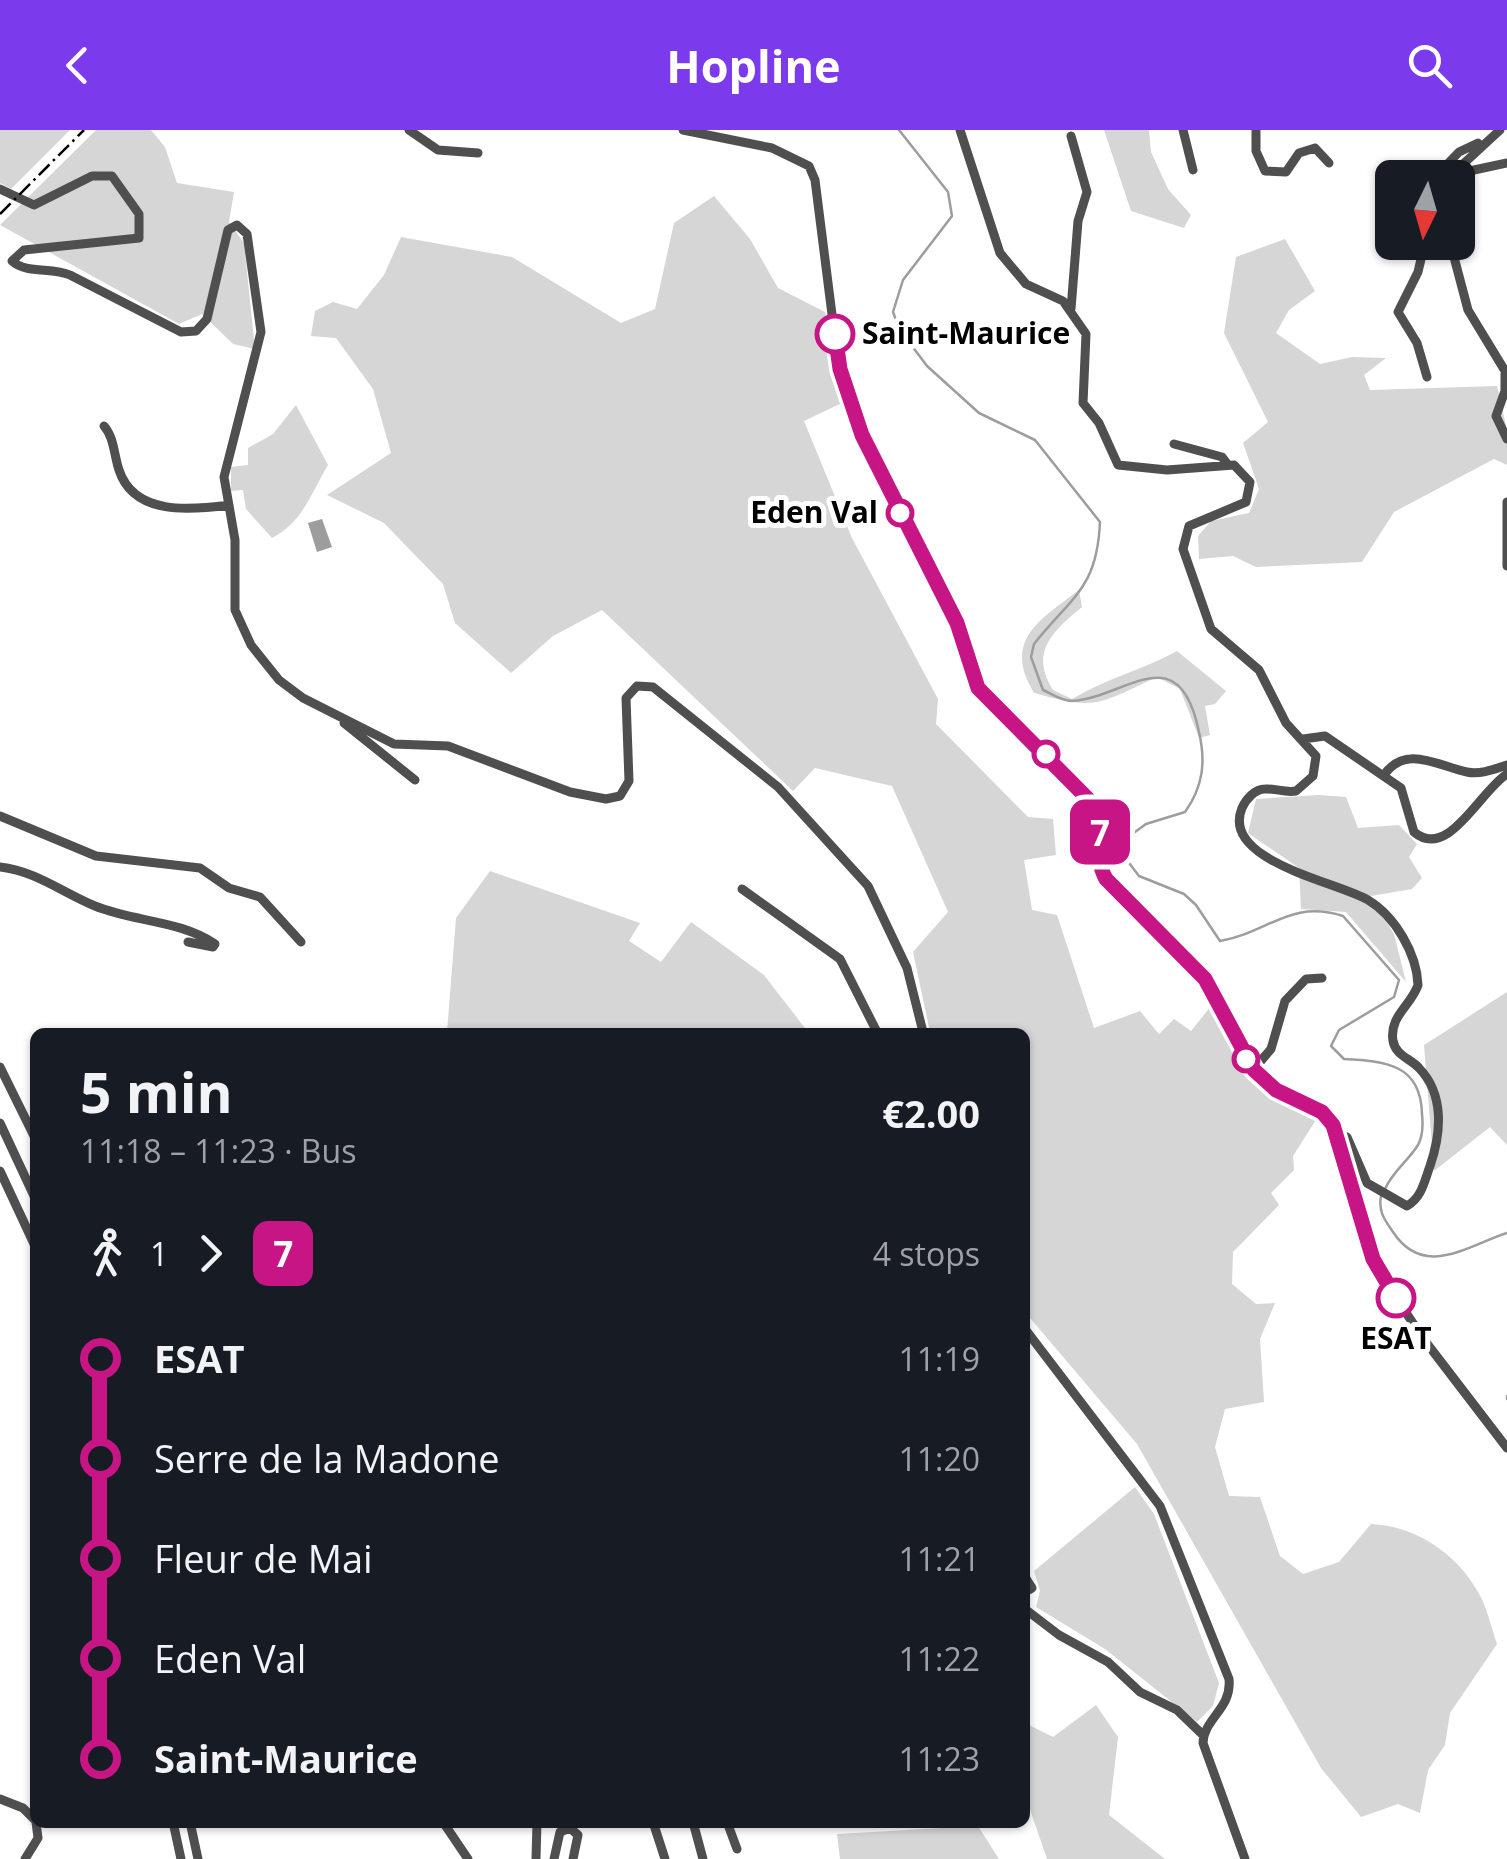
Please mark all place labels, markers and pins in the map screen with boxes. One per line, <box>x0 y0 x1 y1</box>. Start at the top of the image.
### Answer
place label: Saint-Maurice <box>862 312 1070 353</box>
marker: Saint-Maurice <box>816 315 854 353</box>
place label: Eden Val <box>750 491 878 532</box>
marker: Eden Val <box>887 500 913 526</box>
unlabelled marker <box>1033 741 1059 767</box>
unlabelled marker <box>1233 1046 1259 1072</box>
marker: ESAT <box>1377 1279 1415 1317</box>
place label: ESAT <box>1360 1317 1432 1358</box>

